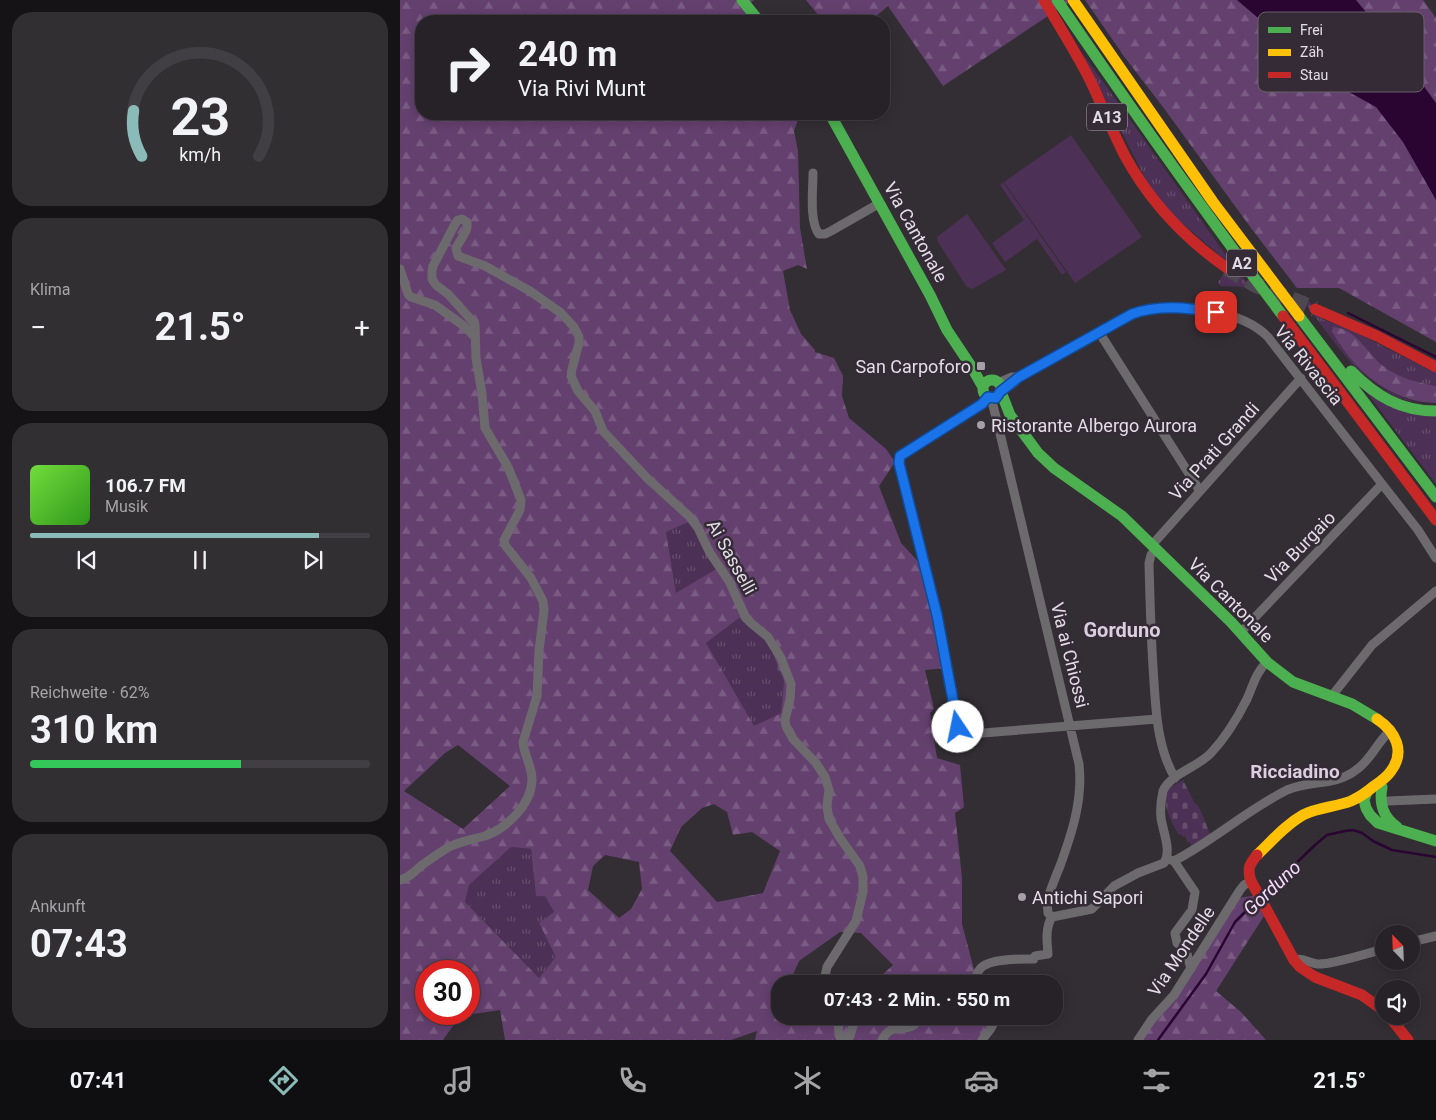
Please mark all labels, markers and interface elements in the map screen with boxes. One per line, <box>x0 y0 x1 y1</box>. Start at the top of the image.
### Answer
legend <box>1258 12 1424 92</box>
text: Frei <box>1300 22 1323 38</box>
text: 240 m <box>518 34 617 75</box>
icon: right <box>435 35 500 100</box>
text: Zäh <box>1300 44 1324 60</box>
text: Stau <box>1300 67 1328 83</box>
text: Via Rivi Munt <box>518 76 646 101</box>
text: 23 <box>170 87 230 148</box>
road number: A13 <box>1087 104 1127 130</box>
text: km/h <box>179 144 221 165</box>
street label: Via Cantonale <box>880 178 952 286</box>
road number: A2 <box>1227 250 1257 276</box>
text: Klima <box>30 280 71 299</box>
pin <box>1195 291 1237 333</box>
icon: arrive <box>1202 298 1230 326</box>
text: 21.5° <box>154 305 246 349</box>
text: − <box>30 311 46 344</box>
text: + <box>354 311 370 344</box>
street label: Via Rivascia <box>1270 321 1348 409</box>
place label: San Carpoforo <box>855 356 971 377</box>
marker: San Carpoforo <box>975 360 987 372</box>
street label: Via Prati Grandi <box>1165 398 1263 504</box>
place label: Ristorante Albergo Aurora <box>991 415 1197 436</box>
marker: Ristorante Albergo Aurora <box>975 419 987 431</box>
text: 106.7 FM <box>105 474 186 497</box>
text: Musik <box>105 497 148 516</box>
street label: Via Burgaio <box>1261 507 1339 587</box>
street label: Ai Sasselli <box>703 516 761 598</box>
icon: previous <box>73 546 101 574</box>
icon: pause <box>186 546 214 574</box>
icon: next <box>299 546 327 574</box>
street label: Via Cantonale <box>1184 553 1278 647</box>
street label: Via ai Chiossi <box>1047 600 1093 710</box>
district label: Gorduno <box>1083 618 1161 642</box>
text: Reichweite · 62% <box>30 683 149 702</box>
position arrow <box>931 700 983 752</box>
text: 310 km <box>30 708 158 752</box>
district label: Ricciadino <box>1250 760 1340 783</box>
water label: Gorduno <box>1238 856 1306 920</box>
place label: Antichi Sapori <box>1032 887 1143 908</box>
marker: Antichi Sapori <box>1016 891 1028 903</box>
text: Ankunft <box>30 897 86 916</box>
street label: Via Mondelle <box>1143 902 1219 1000</box>
text: 07:43 <box>30 922 128 966</box>
north arrow <box>1375 925 1420 970</box>
map controls <box>1375 925 1420 1025</box>
speed limit sign: 30 <box>415 960 480 1025</box>
button: sound <box>1375 980 1420 1025</box>
text: 07:43 · 2 Min. · 550 m <box>824 988 1010 1011</box>
icon: directions <box>266 1063 301 1098</box>
icon: music <box>441 1063 476 1098</box>
icon: phone <box>615 1063 650 1098</box>
icon: climate <box>790 1063 825 1098</box>
icon: car <box>964 1063 999 1098</box>
icon: filters <box>1139 1063 1174 1098</box>
text: 07:41 <box>70 1068 126 1093</box>
text: 21.5° <box>1313 1068 1366 1093</box>

